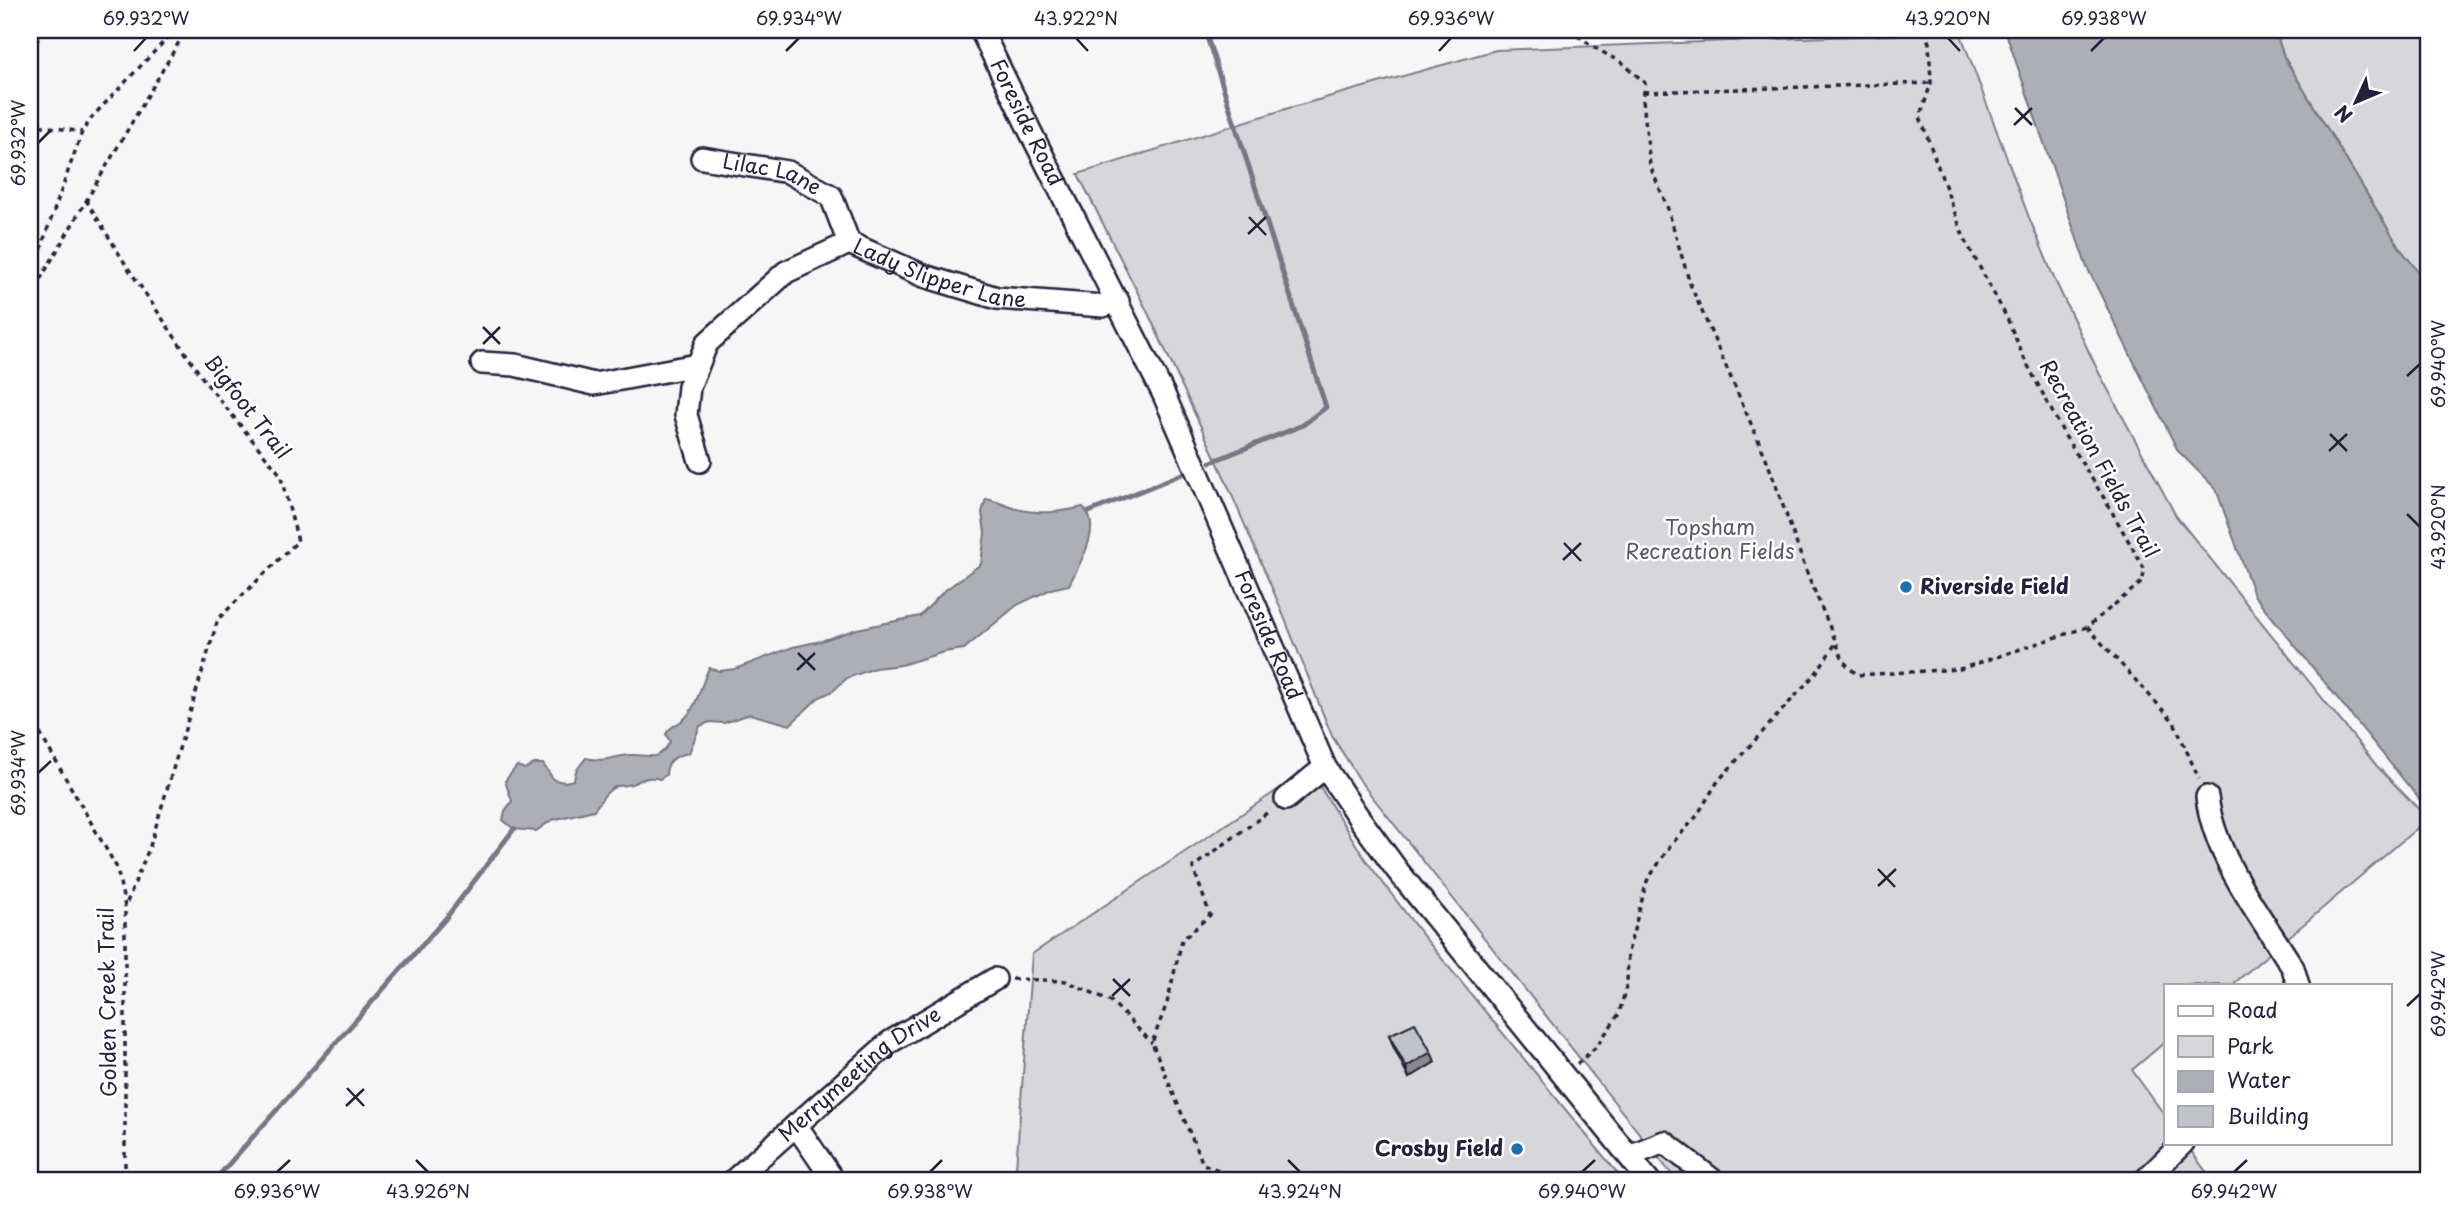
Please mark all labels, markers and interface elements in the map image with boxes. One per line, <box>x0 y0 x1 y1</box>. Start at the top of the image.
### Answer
text: 69.932°W <box>103 4 190 31</box>
text: 69.934°W <box>756 4 843 31</box>
text: 43.922°N <box>1034 4 1118 31</box>
text: 69.936°W <box>1408 4 1495 31</box>
text: 43.920°N <box>1905 4 1991 31</box>
text: 69.938°W <box>2061 4 2147 31</box>
street label: Foreside Road <box>983 52 1073 191</box>
north arrow <box>2322 66 2392 136</box>
text: 69.932°W <box>4 99 31 186</box>
text: N <box>2328 99 2358 130</box>
street label: Lilac Lane <box>721 144 828 202</box>
street label: Lady Slipper Lane <box>849 229 1027 314</box>
text: 69.940°W <box>2424 320 2451 408</box>
street label: Bigfoot Trail <box>197 347 300 465</box>
street label: Recreation Fields Trail <box>2033 353 2169 563</box>
text: 43.920°N <box>2424 484 2451 570</box>
park label: Topsham Recreation Fields <box>1625 510 1795 566</box>
street label: Foreside Road <box>1228 564 1312 704</box>
place label: Riverside Field <box>1920 569 2069 601</box>
marker: Riverside Field <box>1898 579 1914 595</box>
text: 69.934°W <box>4 729 31 816</box>
street label: Golden Creek Trail <box>88 907 124 1097</box>
text: 69.942°W <box>2424 950 2451 1037</box>
legend <box>2164 984 2392 1144</box>
text: Road <box>2227 993 2278 1025</box>
street label: Merrymeeting Drive <box>770 997 946 1148</box>
text: Park <box>2227 1029 2274 1061</box>
text: Water <box>2227 1063 2291 1095</box>
text: Building <box>2227 1099 2309 1131</box>
place label: Crosby Field <box>1375 1131 1503 1163</box>
marker: Crosby Field <box>1509 1141 1525 1157</box>
text: 69.936°W <box>234 1177 321 1204</box>
text: 43.926°N <box>386 1177 470 1204</box>
text: 69.938°W <box>887 1177 973 1204</box>
text: 43.924°N <box>1258 1177 1342 1204</box>
text: 69.940°W <box>1538 1177 1626 1204</box>
text: 69.942°W <box>2191 1177 2278 1204</box>

